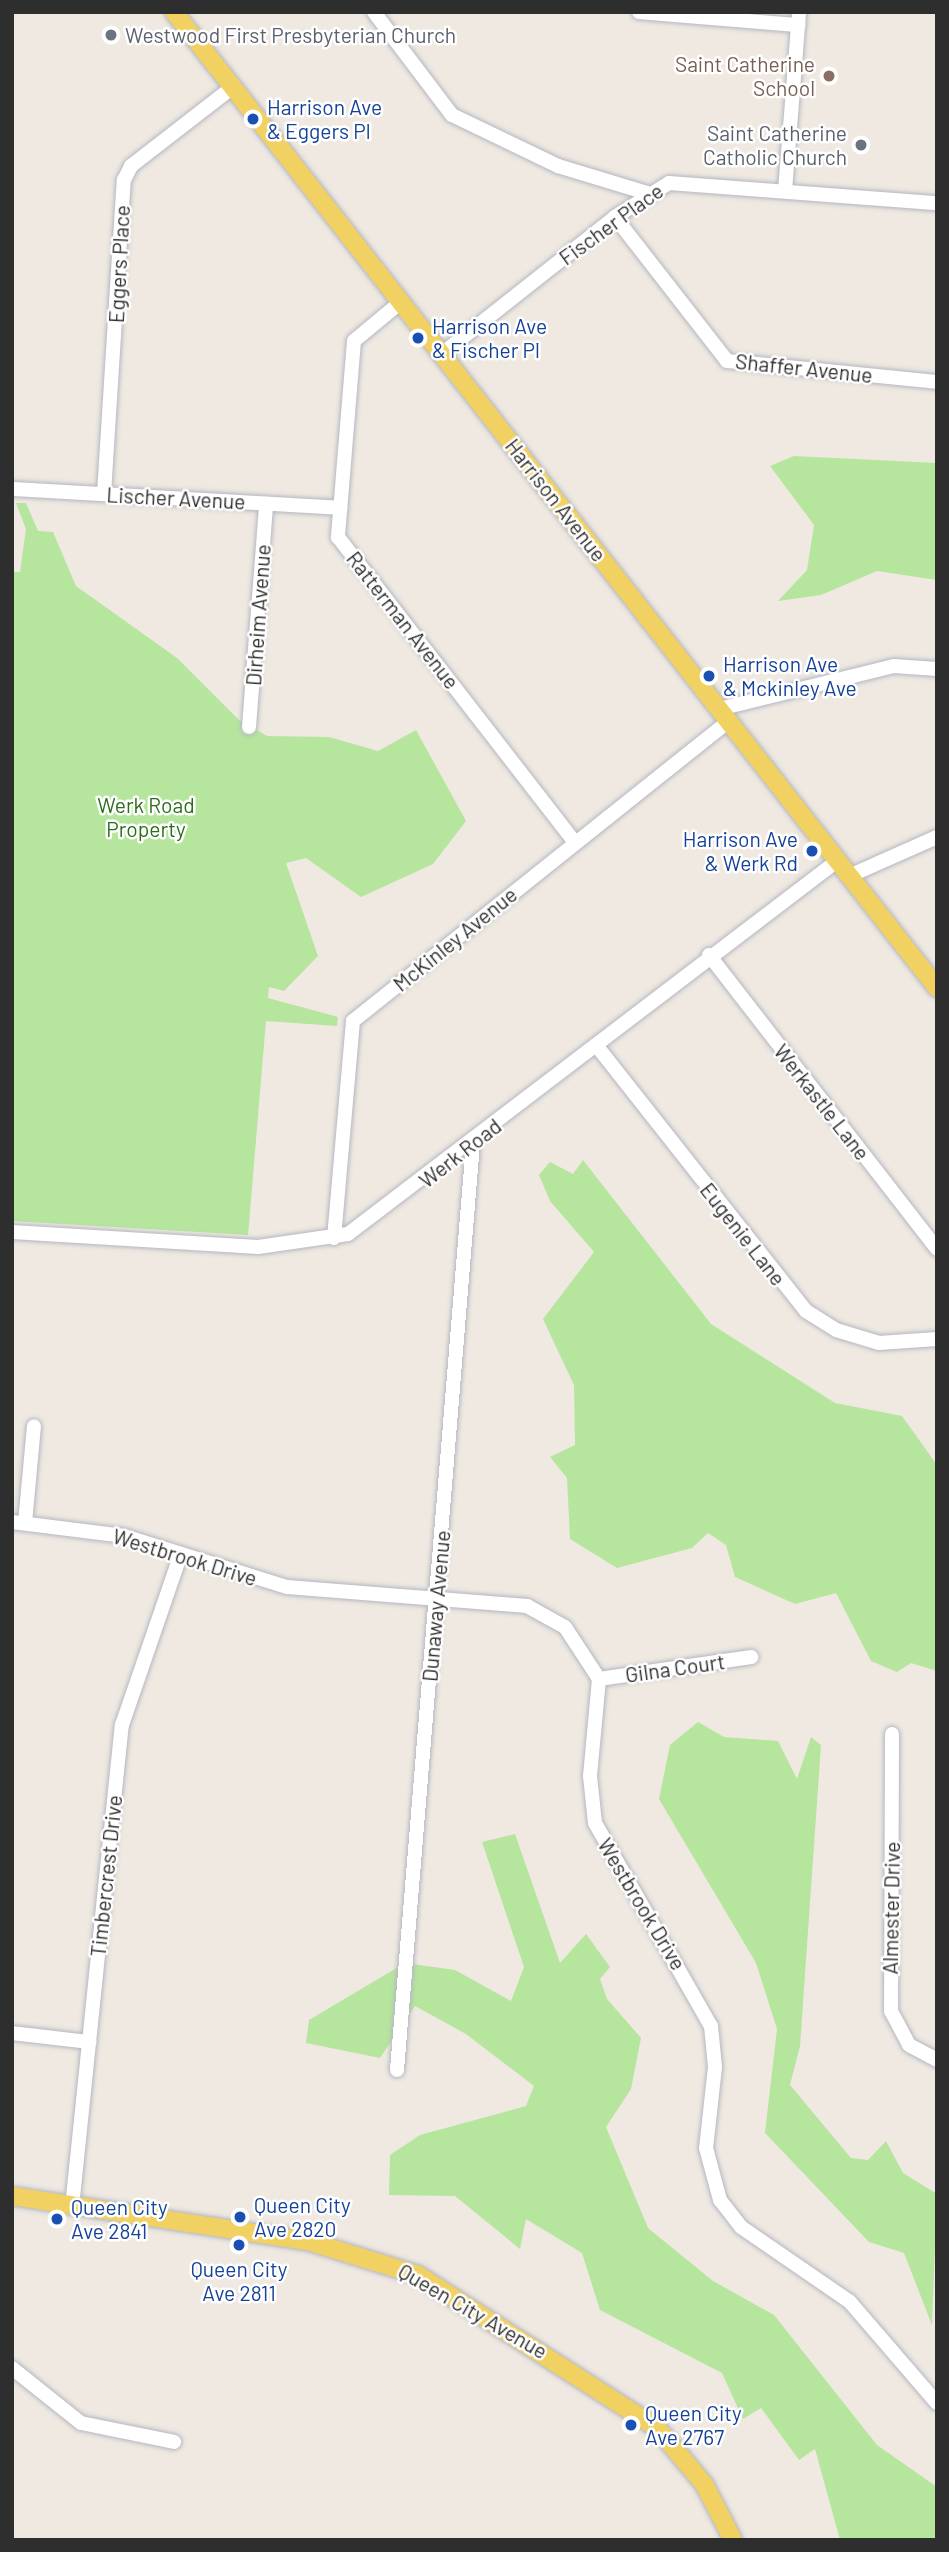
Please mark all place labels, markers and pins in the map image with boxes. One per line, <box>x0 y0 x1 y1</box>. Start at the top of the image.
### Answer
place label: Westwood First Presbyterian Church <box>125 22 456 48</box>
marker: Westwood First Presbyterian Church <box>103 27 119 43</box>
place label: Saint Catherine School <box>675 51 815 101</box>
marker: Saint Catherine School <box>821 68 837 84</box>
place label: Harrison Ave & Eggers Pl <box>267 94 382 144</box>
marker: Harrison Ave & Eggers Pl <box>245 111 261 127</box>
place label: Saint Catherine Catholic Church <box>703 120 847 170</box>
marker: Saint Catherine Catholic Church <box>853 137 869 153</box>
place label: Harrison Ave & Fischer Pl <box>432 313 547 363</box>
marker: Harrison Ave & Fischer Pl <box>410 330 426 346</box>
place label: Harrison Ave & Mckinley Ave <box>723 651 857 701</box>
marker: Harrison Ave & Mckinley Ave <box>701 668 717 684</box>
place label: Harrison Ave & Werk Rd <box>683 826 798 876</box>
marker: Harrison Ave & Werk Rd <box>804 843 820 859</box>
place label: Queen City Ave 2820 <box>254 2192 351 2242</box>
place label: Queen City Ave 2841 <box>71 2194 168 2244</box>
marker: Queen City Ave 2820 <box>232 2209 248 2225</box>
marker: Queen City Ave 2841 <box>49 2211 65 2227</box>
marker: Queen City Ave 2811 <box>231 2237 247 2253</box>
place label: Queen City Ave 2811 <box>191 2256 287 2306</box>
place label: Queen City Ave 2767 <box>645 2400 742 2450</box>
marker: Queen City Ave 2767 <box>623 2417 639 2433</box>

